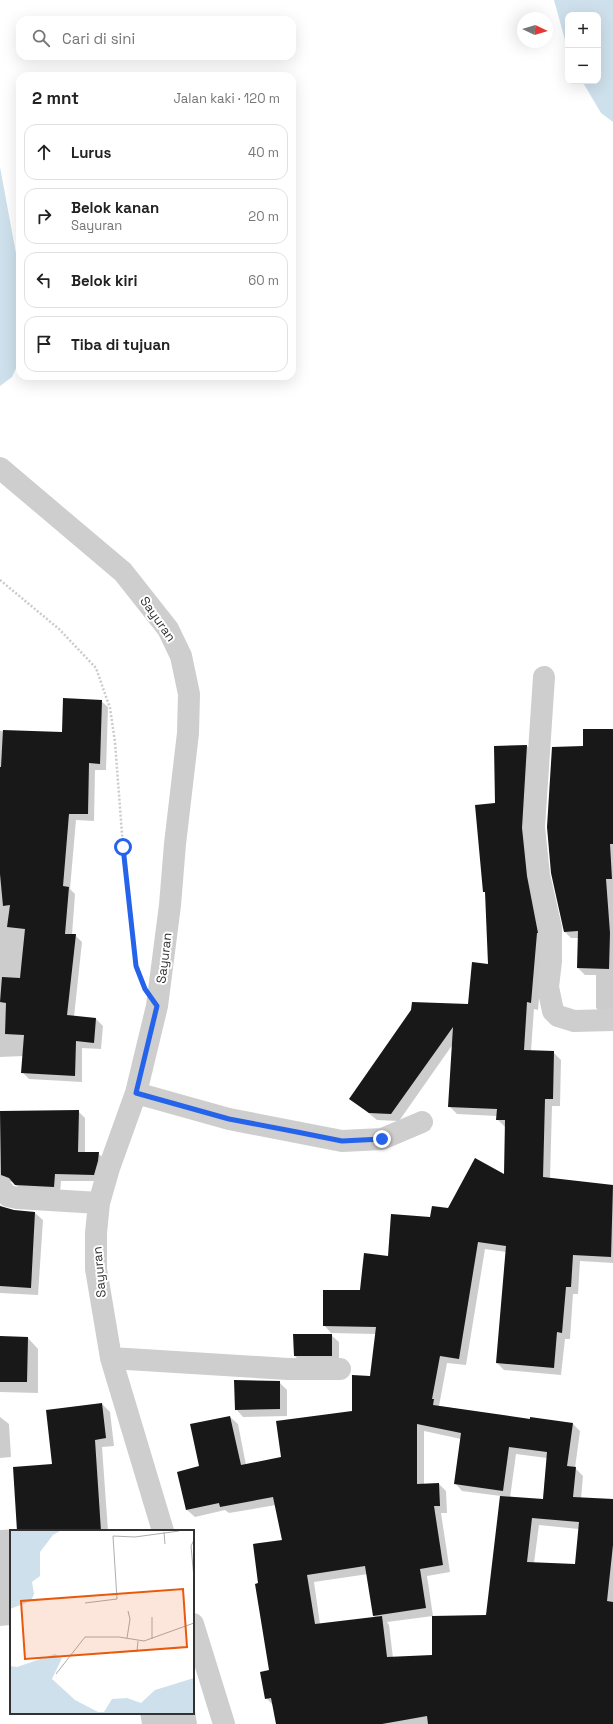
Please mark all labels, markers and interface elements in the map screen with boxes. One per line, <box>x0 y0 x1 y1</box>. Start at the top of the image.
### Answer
north arrow <box>517 12 553 48</box>
map controls <box>565 12 601 84</box>
button: + <box>565 12 601 48</box>
search box <box>16 16 296 60</box>
icon: search <box>30 27 52 49</box>
text: Cari di sini <box>62 29 135 48</box>
button: − <box>565 48 601 84</box>
text: 2 mnt <box>32 87 79 109</box>
text: Jalan kaki · 120 m <box>173 90 280 107</box>
icon: ahead <box>33 141 55 163</box>
text: Lurus <box>71 143 111 162</box>
text: 40 m <box>248 144 279 161</box>
text: Belok kanan <box>71 198 159 217</box>
icon: right <box>33 205 55 227</box>
text: 20 m <box>248 208 279 225</box>
text: Sayuran <box>71 217 122 234</box>
icon: left <box>33 269 55 291</box>
text: Belok kiri <box>71 271 137 290</box>
text: 60 m <box>248 272 279 289</box>
icon: arrive <box>33 333 55 355</box>
text: Tiba di tujuan <box>71 335 170 354</box>
street label: Sayuran <box>136 593 180 645</box>
route start <box>114 838 132 856</box>
street label: Sayuran <box>152 931 176 985</box>
route end <box>373 1130 391 1148</box>
street label: Sayuran <box>88 1246 110 1298</box>
inset map <box>10 1530 194 1714</box>

